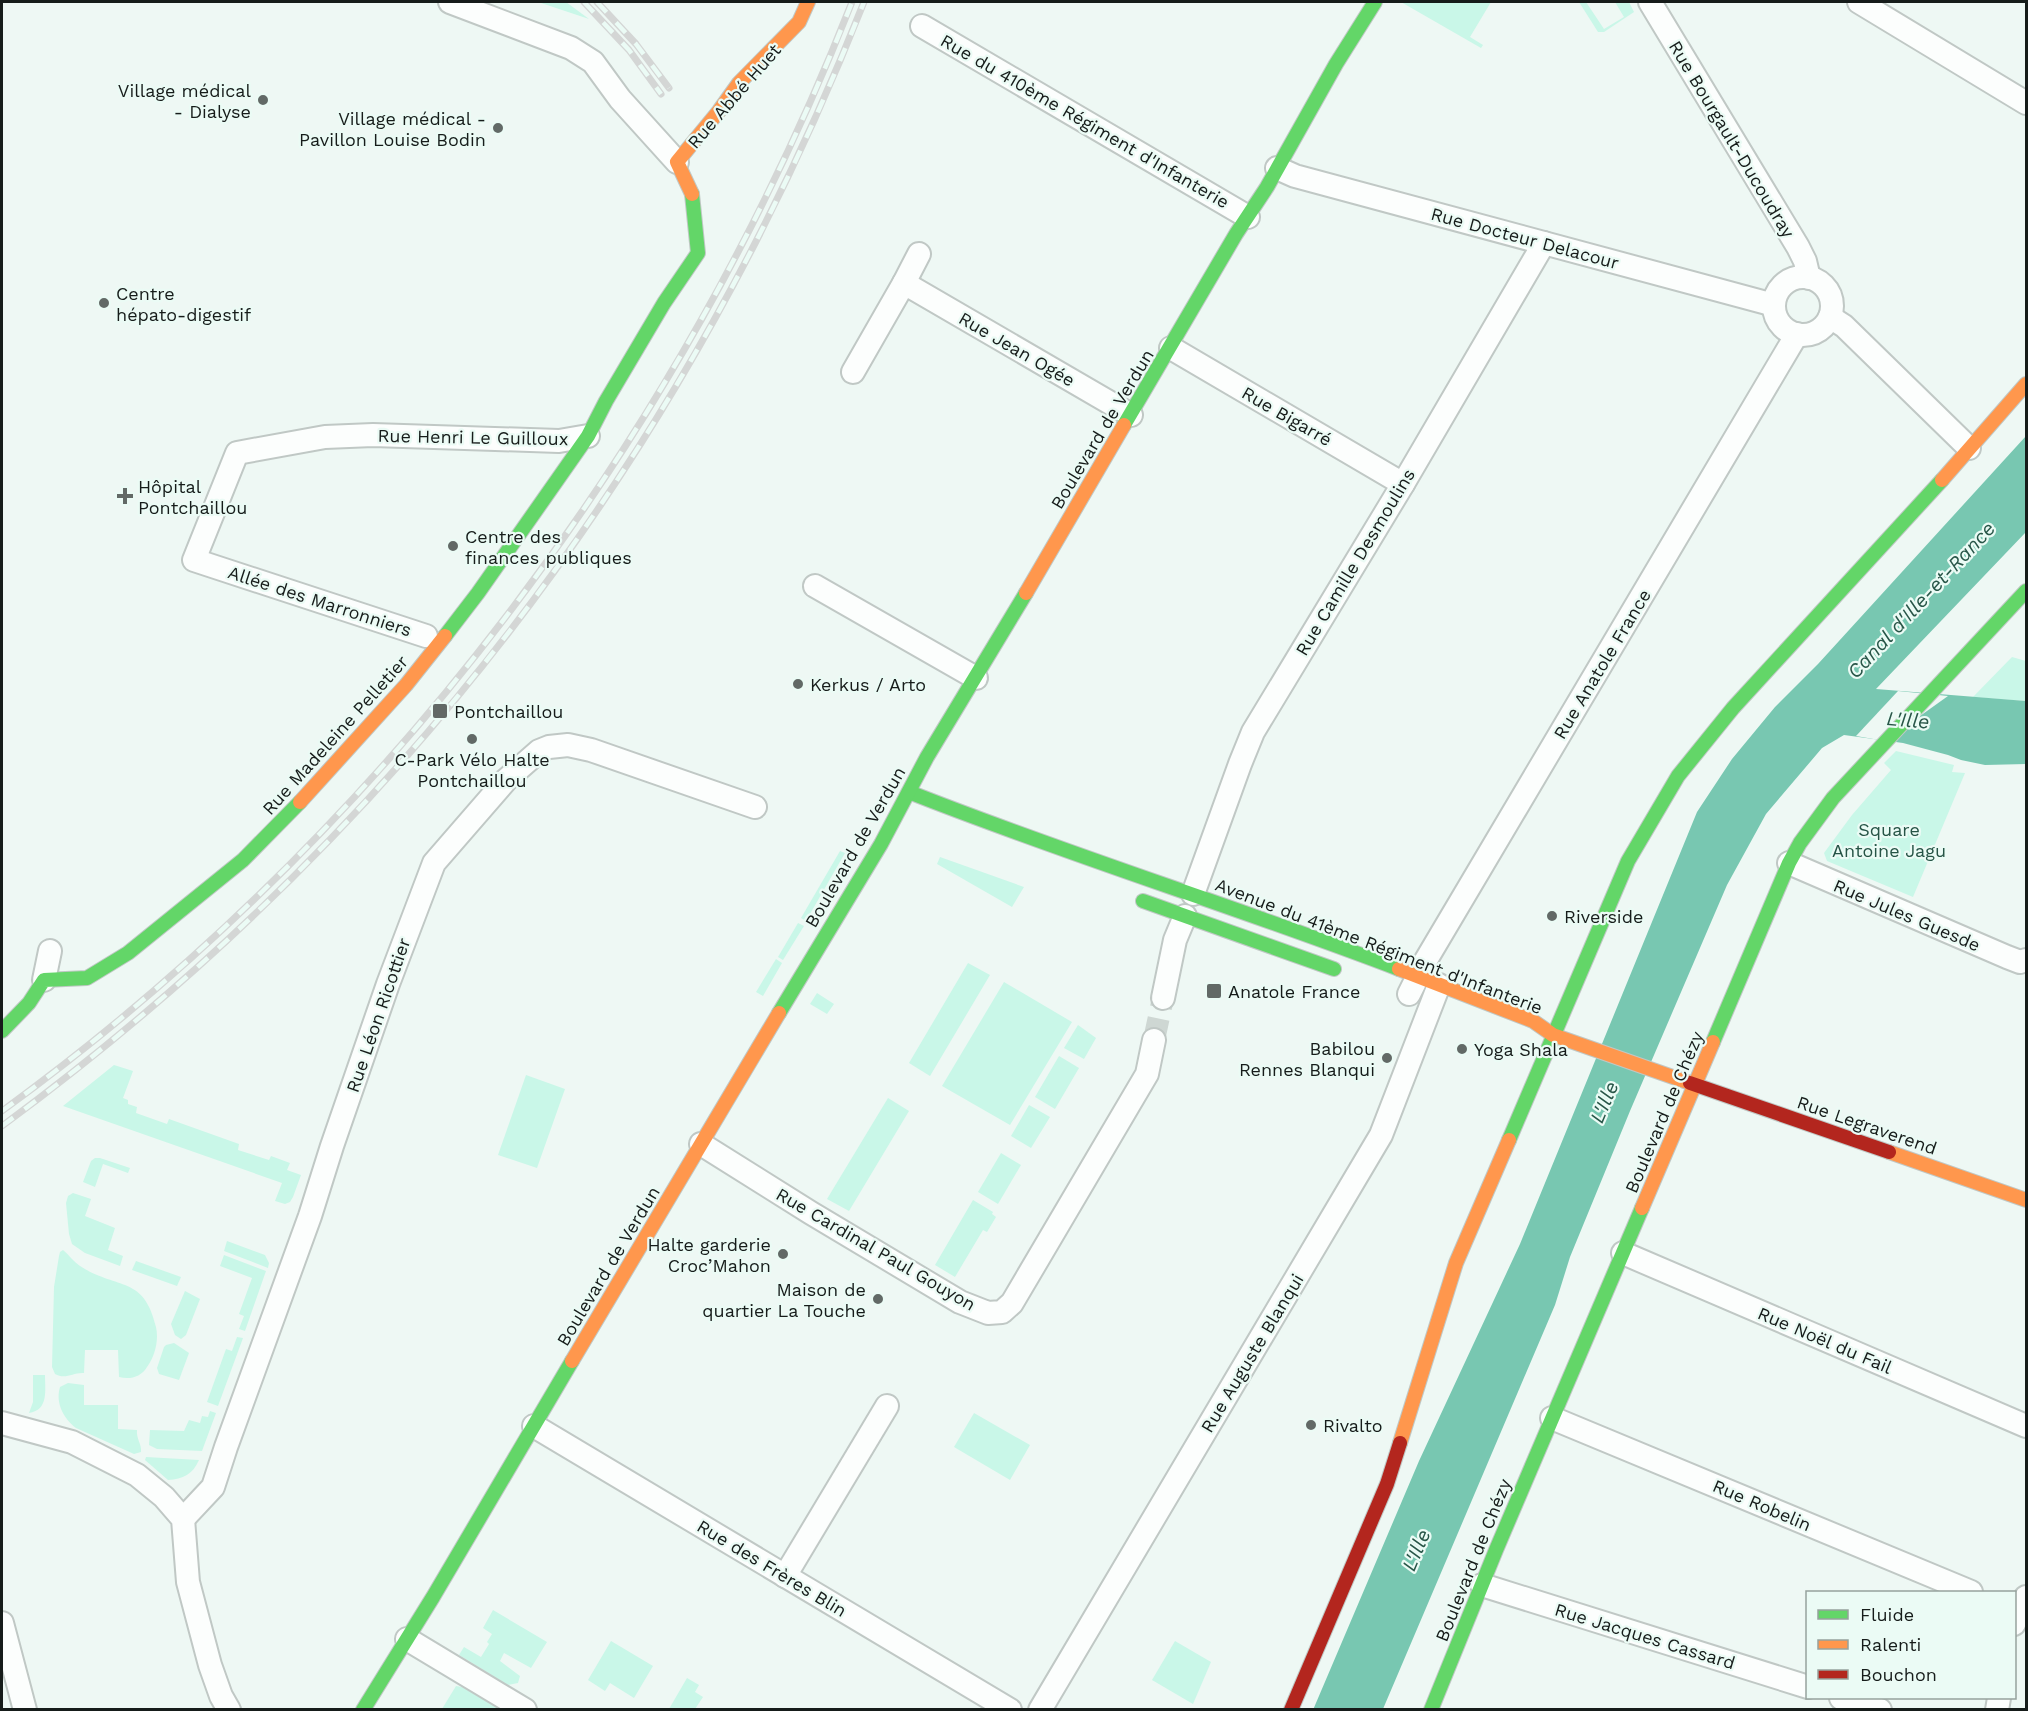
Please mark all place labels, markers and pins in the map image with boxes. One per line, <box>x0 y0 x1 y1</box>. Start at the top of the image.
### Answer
place label: Village médical - Dialyse <box>118 80 251 122</box>
marker: Village médical - Dialyse <box>256 93 270 107</box>
place label: Village médical - Pavillon Louise Bodin <box>299 108 486 150</box>
marker: Village médical - Pavillon Louise Bodin <box>491 121 505 135</box>
place label: Centre hépato-digestif <box>116 283 251 325</box>
marker: Centre hépato-digestif <box>97 296 111 310</box>
place label: Hôpital Pontchaillou <box>138 476 247 518</box>
marker: Hôpital Pontchaillou <box>116 487 134 505</box>
place label: Centre des finances publiques <box>465 526 632 568</box>
marker: Centre des finances publiques <box>446 539 460 553</box>
place label: Kerkus / Arto <box>810 674 926 695</box>
marker: Kerkus / Arto <box>791 677 805 691</box>
place label: Pontchaillou <box>454 701 563 722</box>
marker: Pontchaillou <box>431 702 449 720</box>
marker: C-Park Vélo Halte Pontchaillou <box>465 732 479 746</box>
place label: C-Park Vélo Halte Pontchaillou <box>394 749 550 791</box>
place label: Riverside <box>1564 906 1643 927</box>
marker: Riverside <box>1545 909 1559 923</box>
place label: Anatole France <box>1228 981 1360 1002</box>
marker: Anatole France <box>1205 982 1223 1000</box>
place label: Babilou Rennes Blanqui <box>1239 1038 1375 1080</box>
place label: Yoga Shala <box>1474 1039 1568 1060</box>
marker: Yoga Shala <box>1455 1042 1469 1056</box>
marker: Babilou Rennes Blanqui <box>1380 1051 1394 1065</box>
place label: Halte garderie Croc’Mahon <box>647 1234 771 1276</box>
marker: Halte garderie Croc’Mahon <box>776 1247 790 1261</box>
place label: Maison de quartier La Touche <box>702 1279 866 1321</box>
marker: Maison de quartier La Touche <box>871 1292 885 1306</box>
place label: Rivalto <box>1323 1415 1382 1436</box>
marker: Rivalto <box>1304 1418 1318 1432</box>

